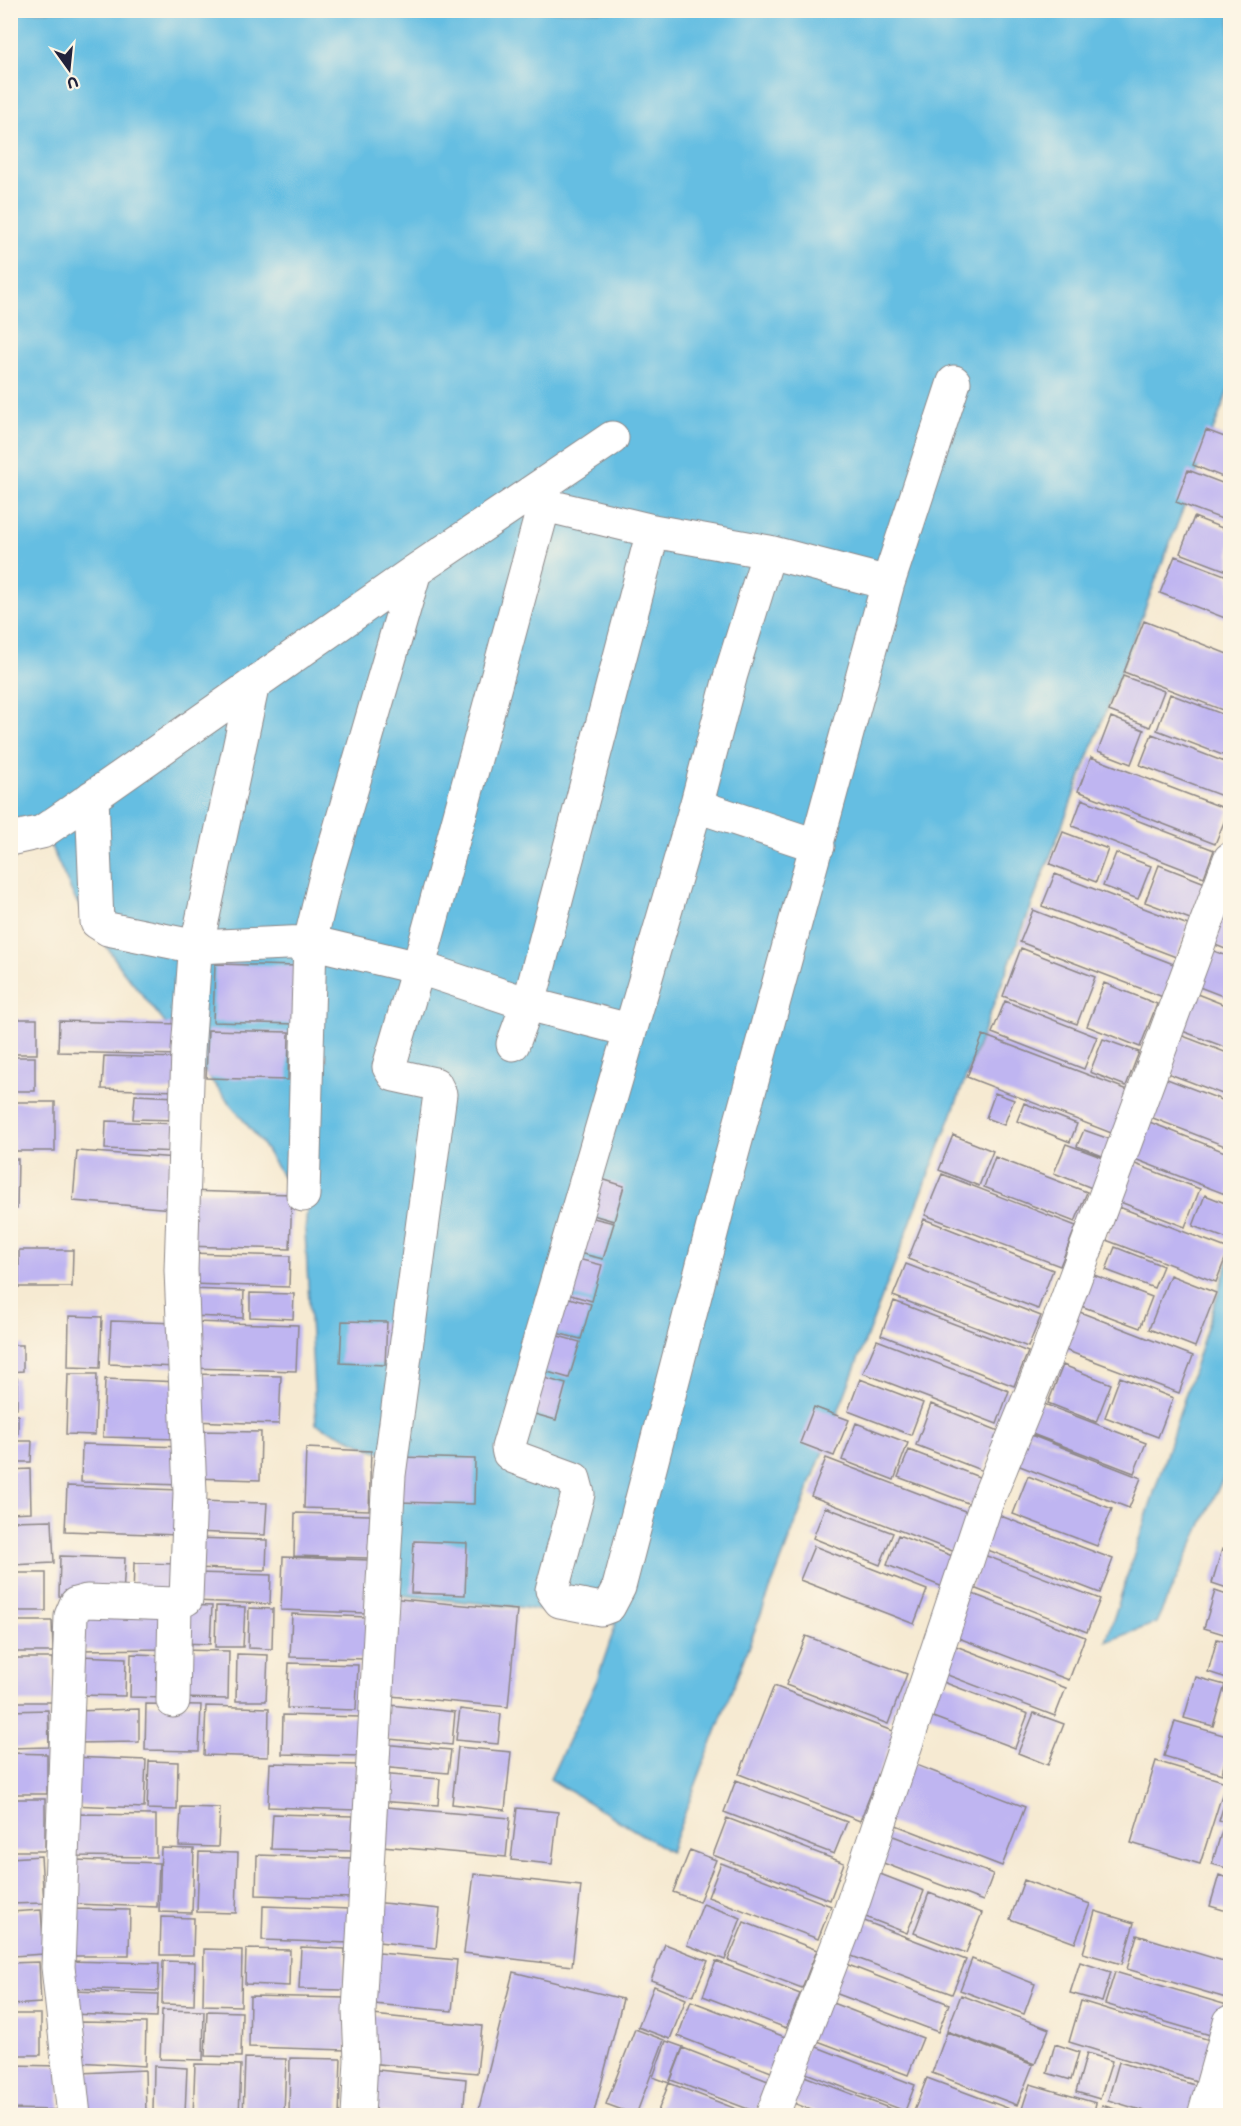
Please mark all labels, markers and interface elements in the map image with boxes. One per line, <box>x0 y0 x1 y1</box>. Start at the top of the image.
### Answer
north arrow <box>39 39 99 99</box>
text: U <box>65 72 80 94</box>

